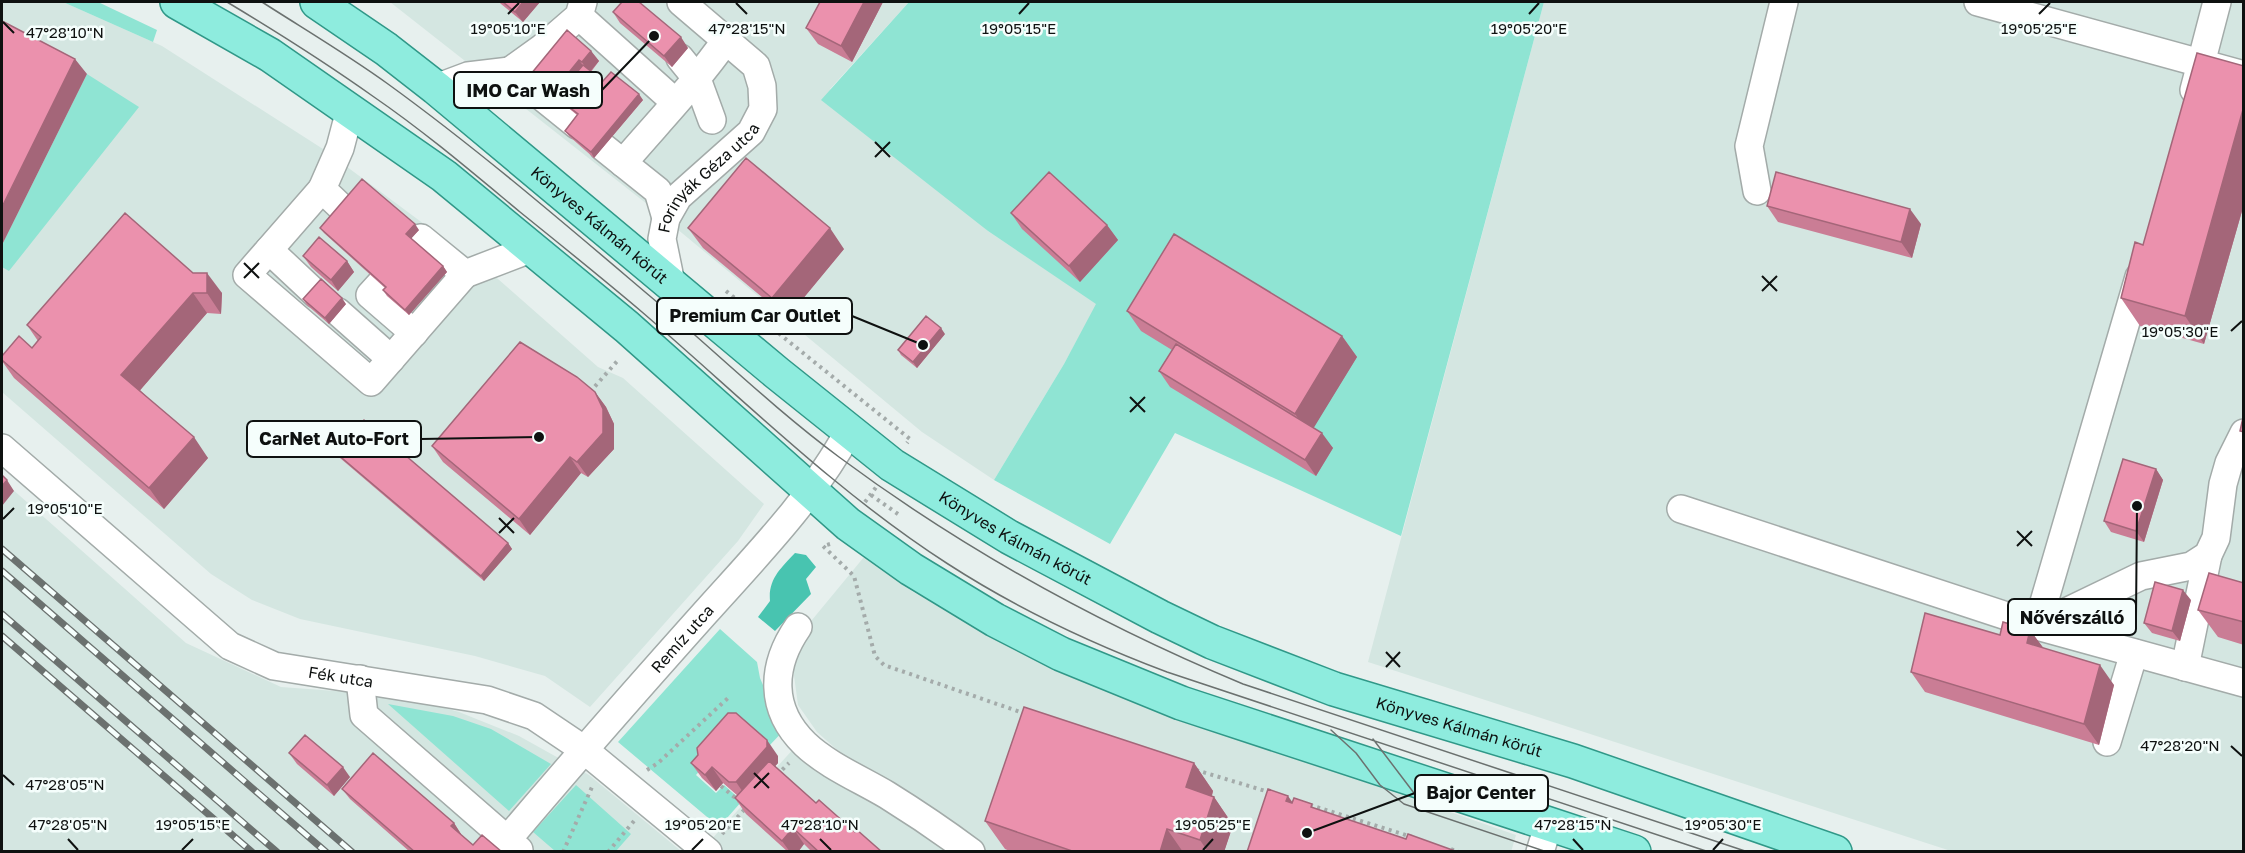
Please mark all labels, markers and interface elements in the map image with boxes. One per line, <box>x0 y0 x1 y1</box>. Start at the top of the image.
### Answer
text: 19°05'10"E <box>470 19 546 37</box>
text: 47°28'15"N <box>708 19 786 37</box>
text: 19°05'15"E <box>982 19 1056 37</box>
text: 19°05'20"E <box>1491 19 1567 37</box>
text: 19°05'25"E <box>2001 19 2077 37</box>
text: 47°28'10"N <box>26 23 104 41</box>
callout: IMO Car Wash <box>454 72 602 108</box>
text: IMO Car Wash <box>466 79 590 101</box>
street label: Forinyák Géza utca <box>653 120 764 235</box>
street label: Könyves Kálmán körút <box>527 162 672 288</box>
callout: Premium Car Outlet <box>657 298 852 334</box>
text: Premium Car Outlet <box>669 304 841 326</box>
text: 19°05'30"E <box>2142 322 2218 340</box>
callout: CarNet Auto-Fort <box>247 421 421 457</box>
text: CarNet Auto-Fort <box>259 427 409 449</box>
street label: Könyves Kálmán körút <box>935 486 1095 589</box>
text: 19°05'10"E <box>27 499 103 517</box>
callout: Nővérszálló <box>2008 599 2136 635</box>
street label: Remíz utca <box>647 600 718 677</box>
text: Nővérszálló <box>2020 606 2125 628</box>
street label: Fék utca <box>307 662 375 692</box>
street label: Könyves Kálmán körút <box>1374 692 1545 761</box>
text: 47°28'20"N <box>2140 736 2220 754</box>
text: 47°28'05"N <box>25 775 105 793</box>
callout: Bajor Center <box>1415 775 1548 811</box>
text: Bajor Center <box>1426 781 1536 803</box>
text: 47°28'05"N <box>28 815 108 833</box>
text: 19°05'15"E <box>156 815 230 833</box>
text: 19°05'20"E <box>665 815 741 833</box>
text: 47°28'10"N <box>781 815 859 833</box>
text: 19°05'25"E <box>1175 815 1251 833</box>
text: 47°28'15"N <box>1534 815 1612 833</box>
text: 19°05'30"E <box>1685 815 1761 833</box>

